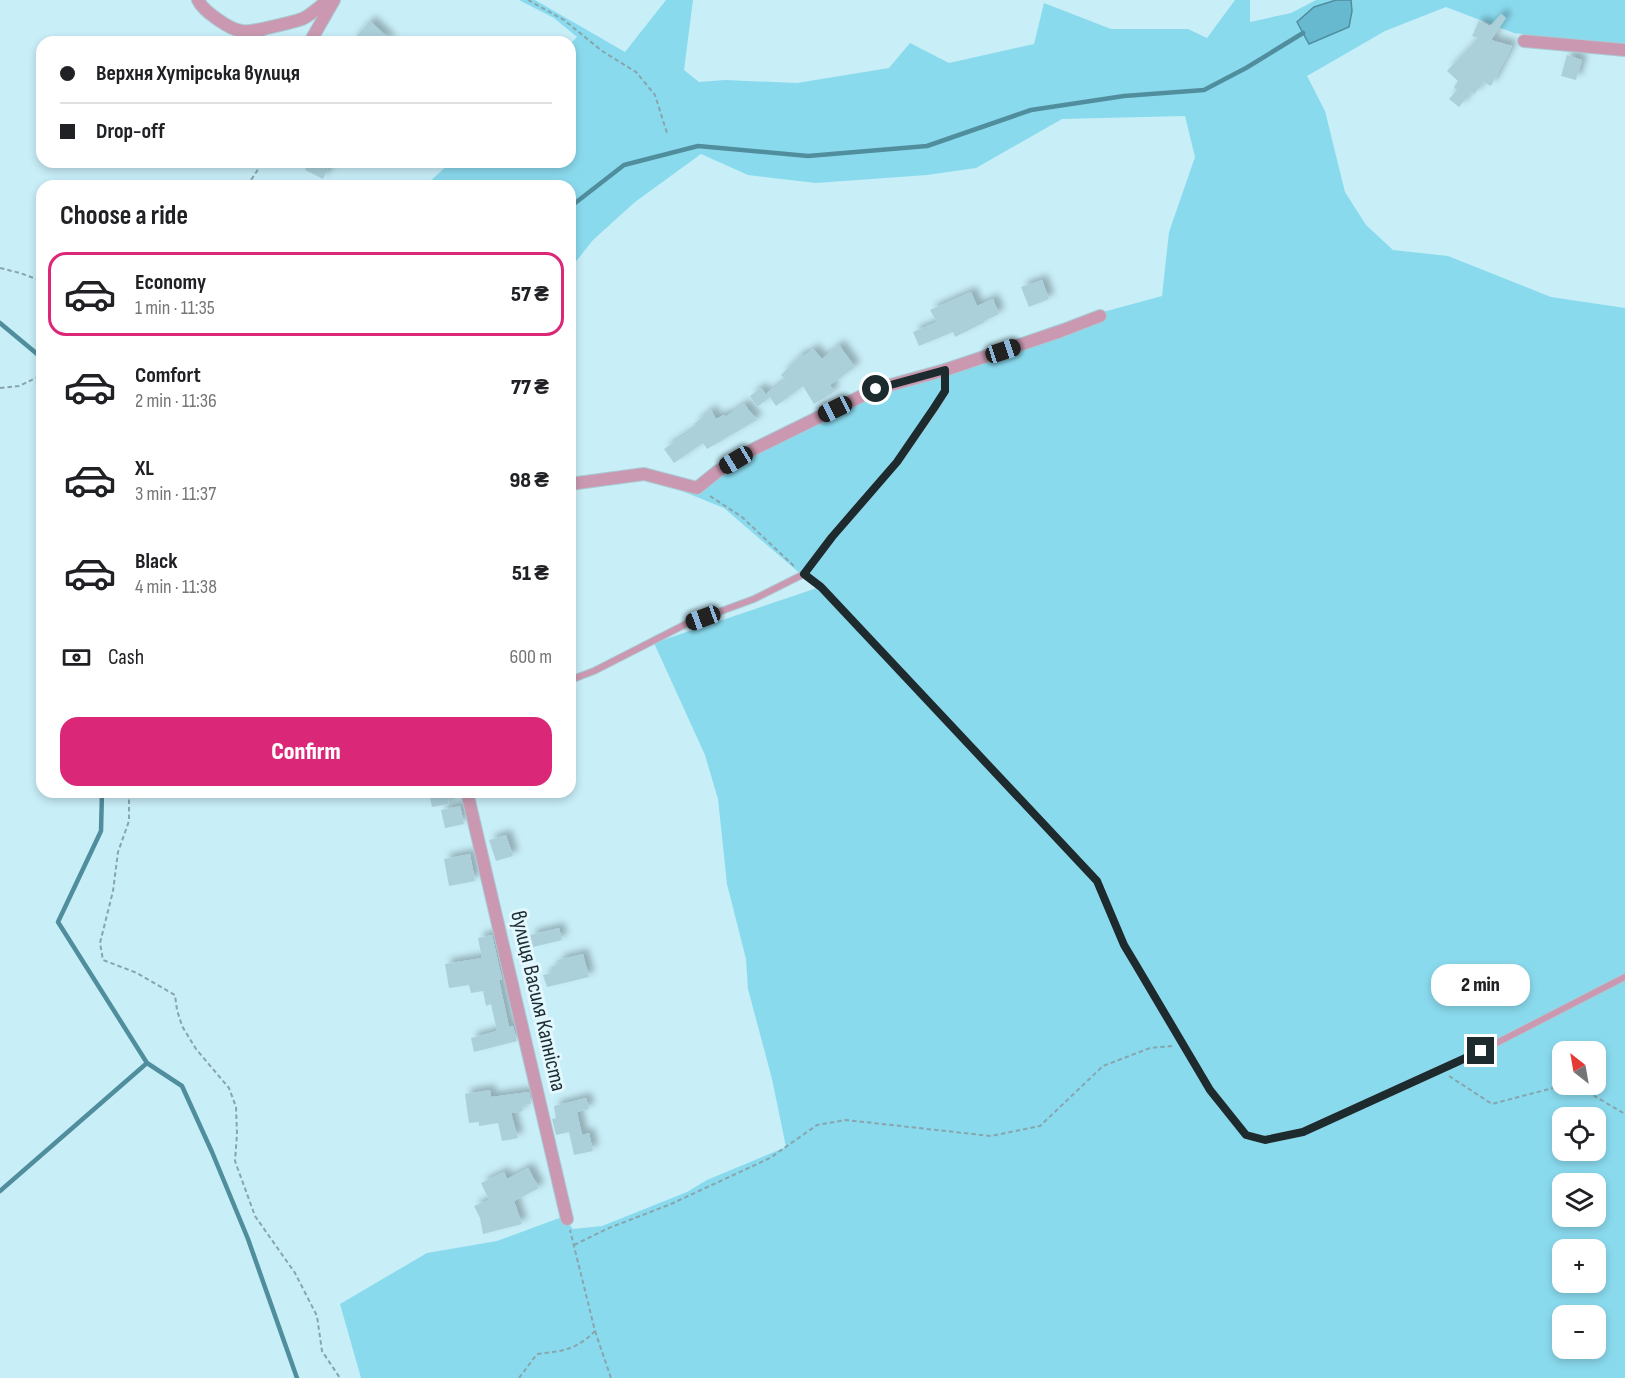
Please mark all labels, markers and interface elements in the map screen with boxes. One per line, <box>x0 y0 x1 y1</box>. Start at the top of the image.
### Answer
text: Верхня Хутірська вулиця <box>96 60 300 87</box>
text: Drop-off <box>96 118 165 145</box>
text: Choose a ride <box>60 200 188 232</box>
icon: car <box>63 267 117 321</box>
text: Economy <box>135 269 206 296</box>
text: 57 ₴ <box>511 281 549 308</box>
text: 1 min · 11:35 <box>135 296 215 320</box>
car <box>983 337 1023 365</box>
icon: car <box>63 360 117 414</box>
text: Comfort <box>135 362 201 389</box>
text: 77 ₴ <box>511 374 549 401</box>
route start <box>862 375 889 402</box>
text: 2 min · 11:36 <box>135 389 217 413</box>
car <box>815 393 855 425</box>
car <box>716 443 756 477</box>
icon: car <box>63 453 117 507</box>
text: XL <box>135 455 154 482</box>
text: 98 ₴ <box>509 467 549 494</box>
text: 3 min · 11:37 <box>135 482 216 506</box>
icon: car <box>63 546 117 600</box>
text: Black <box>135 548 177 575</box>
text: 51 ₴ <box>512 560 549 587</box>
text: 4 min · 11:38 <box>135 575 217 599</box>
car <box>683 603 723 633</box>
icon: cash <box>60 641 93 674</box>
text: Cash <box>108 644 144 671</box>
text: 600 m <box>509 645 552 669</box>
button: Confirm <box>60 717 552 786</box>
street label: вулиця Василя Капніста <box>504 908 572 1094</box>
callout: 2 min <box>1432 964 1530 1006</box>
text: 2 min <box>1461 973 1500 997</box>
route end <box>1467 1037 1494 1064</box>
north arrow <box>1552 1041 1606 1095</box>
map controls <box>1552 1041 1606 1359</box>
button: locate <box>1552 1107 1606 1161</box>
button: layers <box>1552 1173 1606 1227</box>
button: + <box>1552 1239 1606 1293</box>
button: − <box>1552 1305 1606 1359</box>

